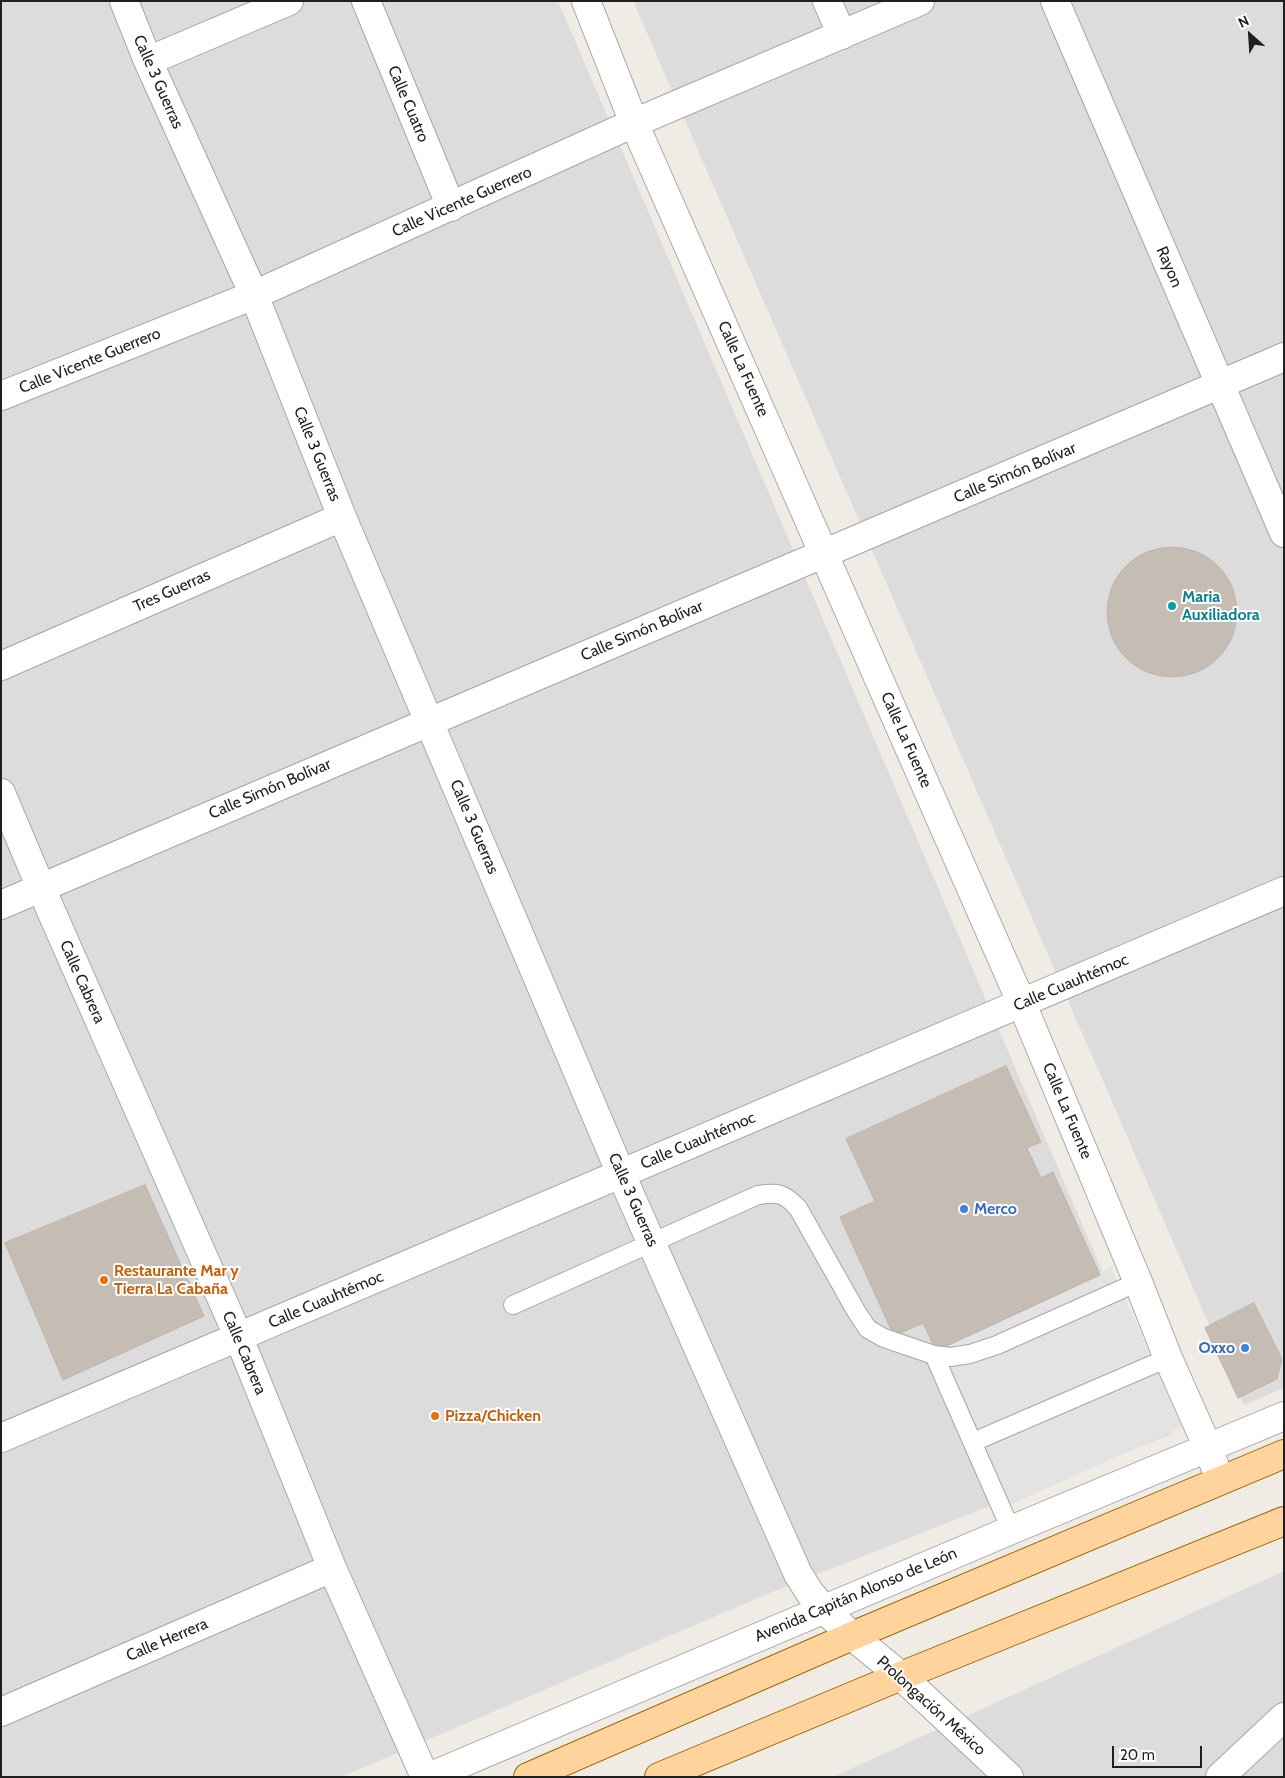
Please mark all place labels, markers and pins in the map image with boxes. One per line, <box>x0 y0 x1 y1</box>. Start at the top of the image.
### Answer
place label: Maria Auxiliadora <box>1182 587 1260 625</box>
marker: Maria Auxiliadora <box>1166 600 1178 612</box>
place label: Merco <box>974 1199 1017 1219</box>
marker: Merco <box>958 1203 970 1215</box>
place label: Restaurante Mar y Tierra La Cabaña <box>114 1261 239 1299</box>
marker: Restaurante Mar y Tierra La Cabaña <box>98 1274 110 1286</box>
place label: Oxxo <box>1198 1338 1235 1358</box>
marker: Oxxo <box>1239 1342 1251 1354</box>
place label: Pizza/Chicken <box>445 1406 541 1426</box>
marker: Pizza/Chicken <box>429 1410 441 1422</box>

